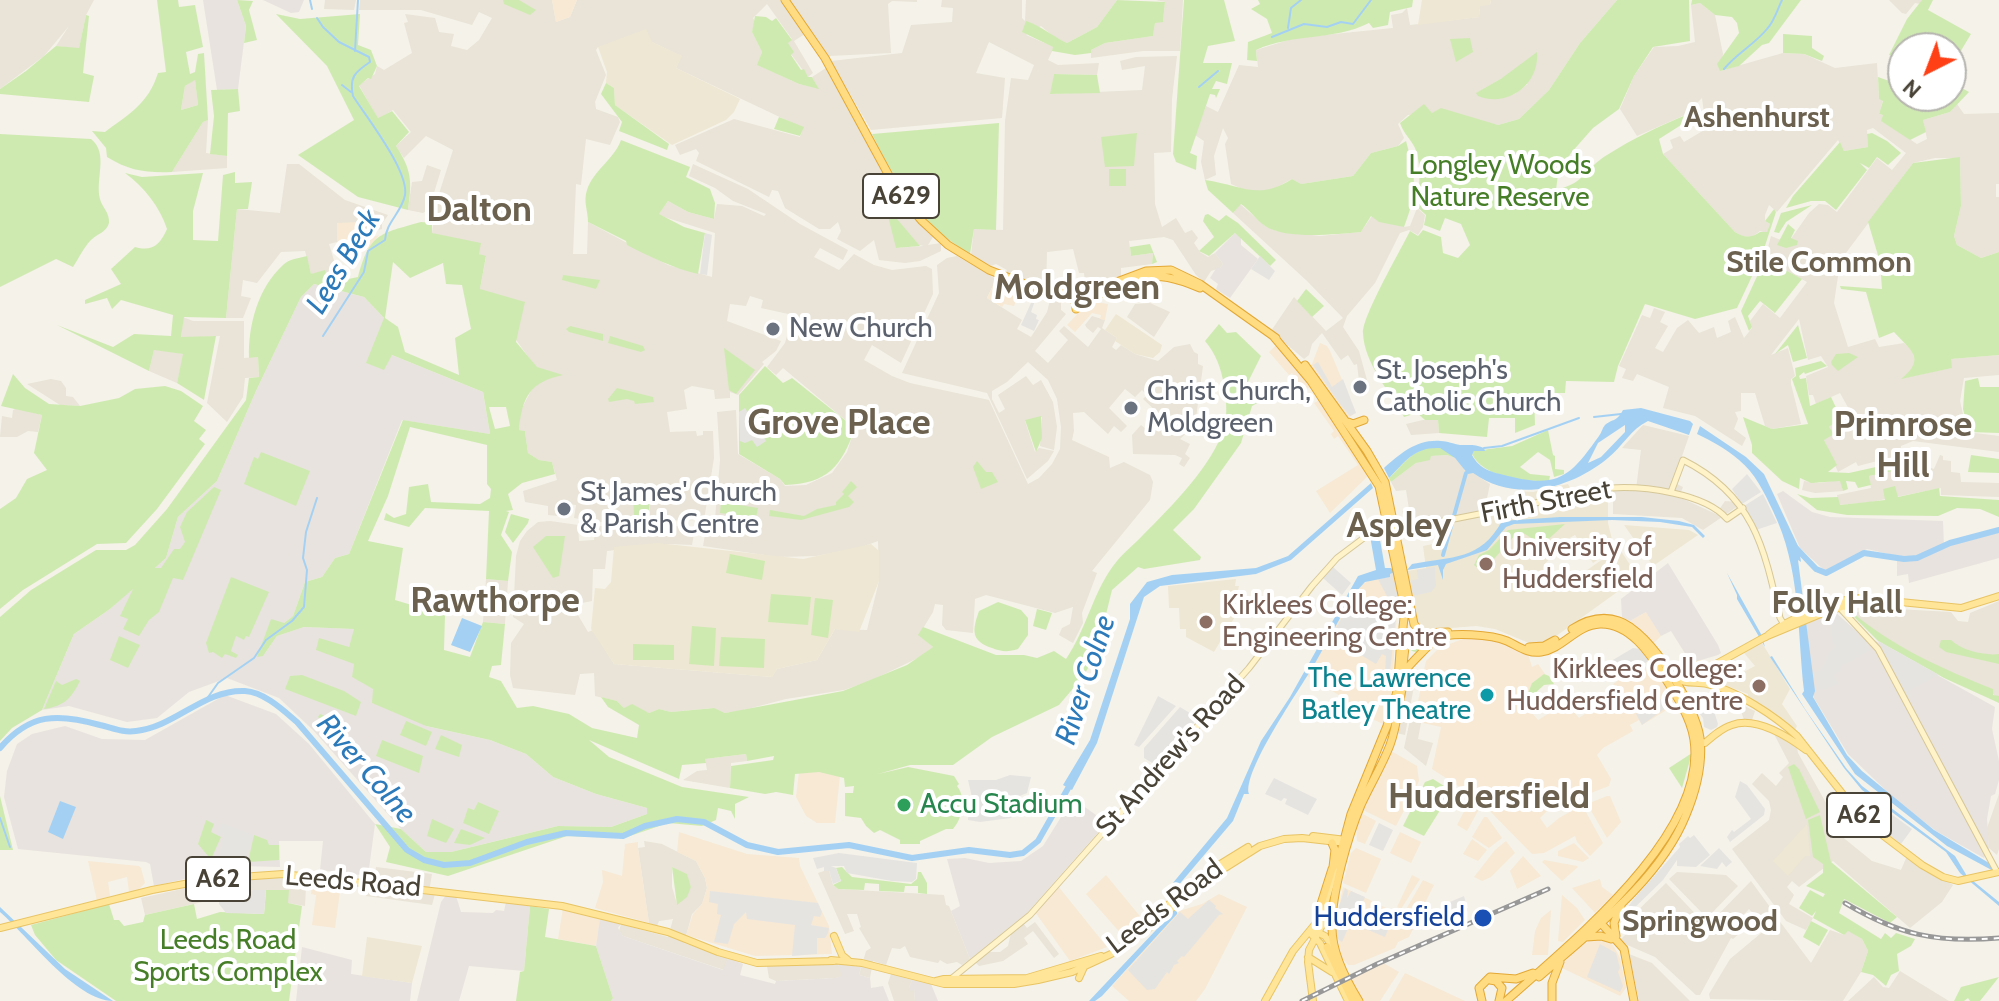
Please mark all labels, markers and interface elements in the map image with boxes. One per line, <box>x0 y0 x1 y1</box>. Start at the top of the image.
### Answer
north arrow <box>1887 32 1967 112</box>
text: N <box>1897 73 1927 104</box>
district label: Ashenhurst <box>1684 100 1830 136</box>
park label: Longley Woods Nature Reserve <box>1408 149 1592 215</box>
road number: A629 <box>863 174 939 218</box>
district label: Dalton <box>426 188 532 232</box>
water label: Lees Beck <box>299 203 389 321</box>
district label: Stile Common <box>1726 245 1912 281</box>
district label: Moldgreen <box>994 266 1160 310</box>
place label: New Church <box>789 312 933 346</box>
marker: New Church <box>764 320 782 338</box>
place label: St. Joseph's Catholic Church <box>1376 354 1561 420</box>
place label: Christ Church, Moldgreen <box>1147 375 1311 441</box>
marker: St. Joseph's Catholic Church <box>1351 378 1369 396</box>
marker: Christ Church, Moldgreen <box>1122 399 1140 417</box>
district label: Grove Place <box>747 401 931 445</box>
district label: Primrose Hill <box>1834 403 1972 488</box>
street label: Firth Street <box>1478 473 1614 531</box>
place label: St James' Church & Parish Centre <box>580 476 777 542</box>
marker: St James' Church & Parish Centre <box>555 500 573 518</box>
district label: Aspley <box>1346 504 1452 548</box>
place label: University of Huddersfield <box>1502 531 1654 597</box>
marker: University of Huddersfield <box>1477 555 1495 573</box>
district label: Rawthorpe <box>410 579 580 623</box>
district label: Folly Hall <box>1772 585 1902 623</box>
place label: Kirklees College: Engineering Centre <box>1222 589 1447 655</box>
water label: River Colne <box>1048 611 1124 749</box>
marker: Kirklees College: Engineering Centre <box>1197 613 1215 631</box>
place label: Kirklees College: Huddersfield Centre <box>1506 653 1743 719</box>
place label: The Lawrence Batley Theatre <box>1301 662 1471 728</box>
street label: St Andrew's Road <box>1089 668 1253 844</box>
marker: Kirklees College: Huddersfield Centre <box>1750 677 1768 695</box>
marker: The Lawrence Batley Theatre <box>1478 686 1496 704</box>
water label: River Colne <box>309 707 423 831</box>
district label: Huddersfield <box>1388 775 1590 819</box>
place label: Accu Stadium <box>920 788 1083 822</box>
road number: A62 <box>1827 793 1891 837</box>
marker: Accu Stadium <box>895 796 913 814</box>
street label: Leeds Road <box>1100 852 1230 962</box>
road number: A62 <box>186 857 250 901</box>
street label: Leeds Road <box>284 859 422 905</box>
place label: Huddersfield <box>1313 901 1465 935</box>
district label: Springwood <box>1622 904 1778 940</box>
marker: Huddersfield <box>1472 907 1494 929</box>
park label: Leeds Road Sports Complex <box>133 924 323 990</box>

